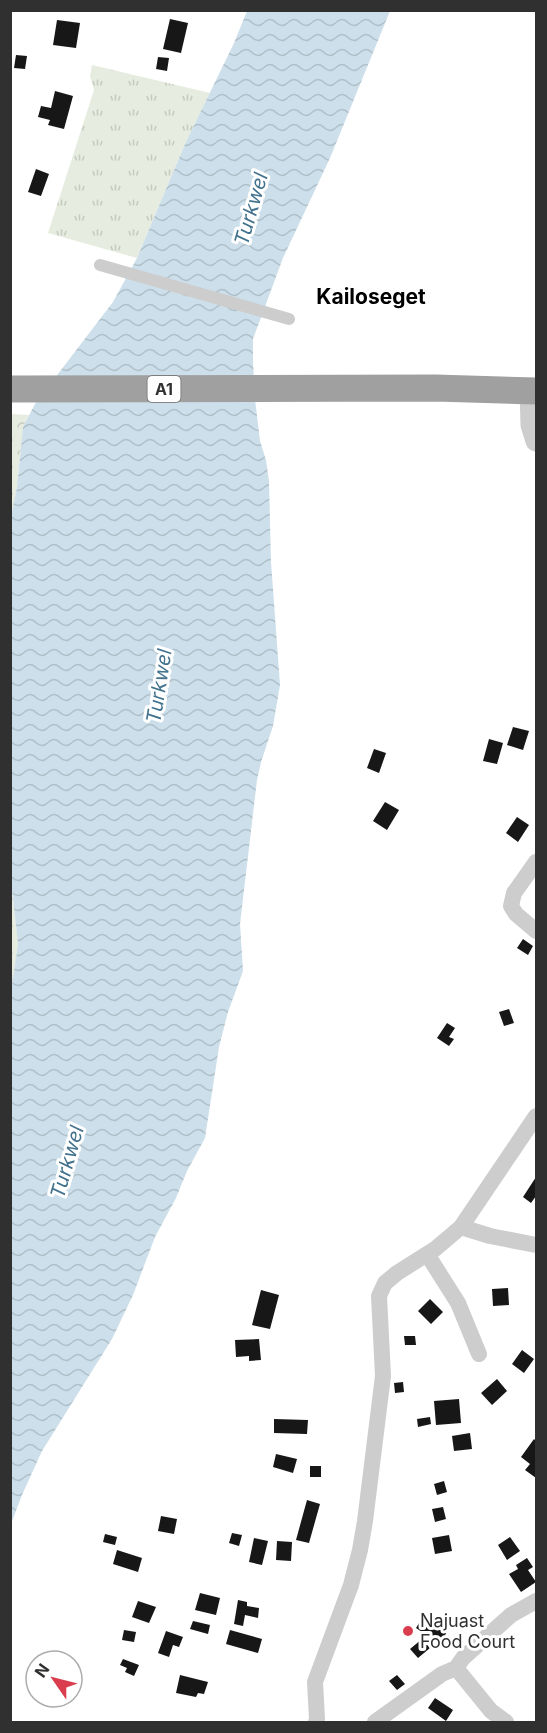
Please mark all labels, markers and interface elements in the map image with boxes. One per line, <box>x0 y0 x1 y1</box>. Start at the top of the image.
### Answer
water label: Turkwel <box>229 170 273 248</box>
district label: Kailoseget <box>316 284 426 309</box>
road number: A1 <box>148 376 180 402</box>
water label: Turkwel <box>141 647 177 725</box>
water label: Turkwel <box>45 1123 89 1201</box>
place label: Najuast Food Court <box>420 1610 515 1652</box>
marker: Najuast Food Court <box>401 1624 415 1638</box>
north arrow <box>24 1649 84 1709</box>
text: N <box>30 1660 53 1681</box>

